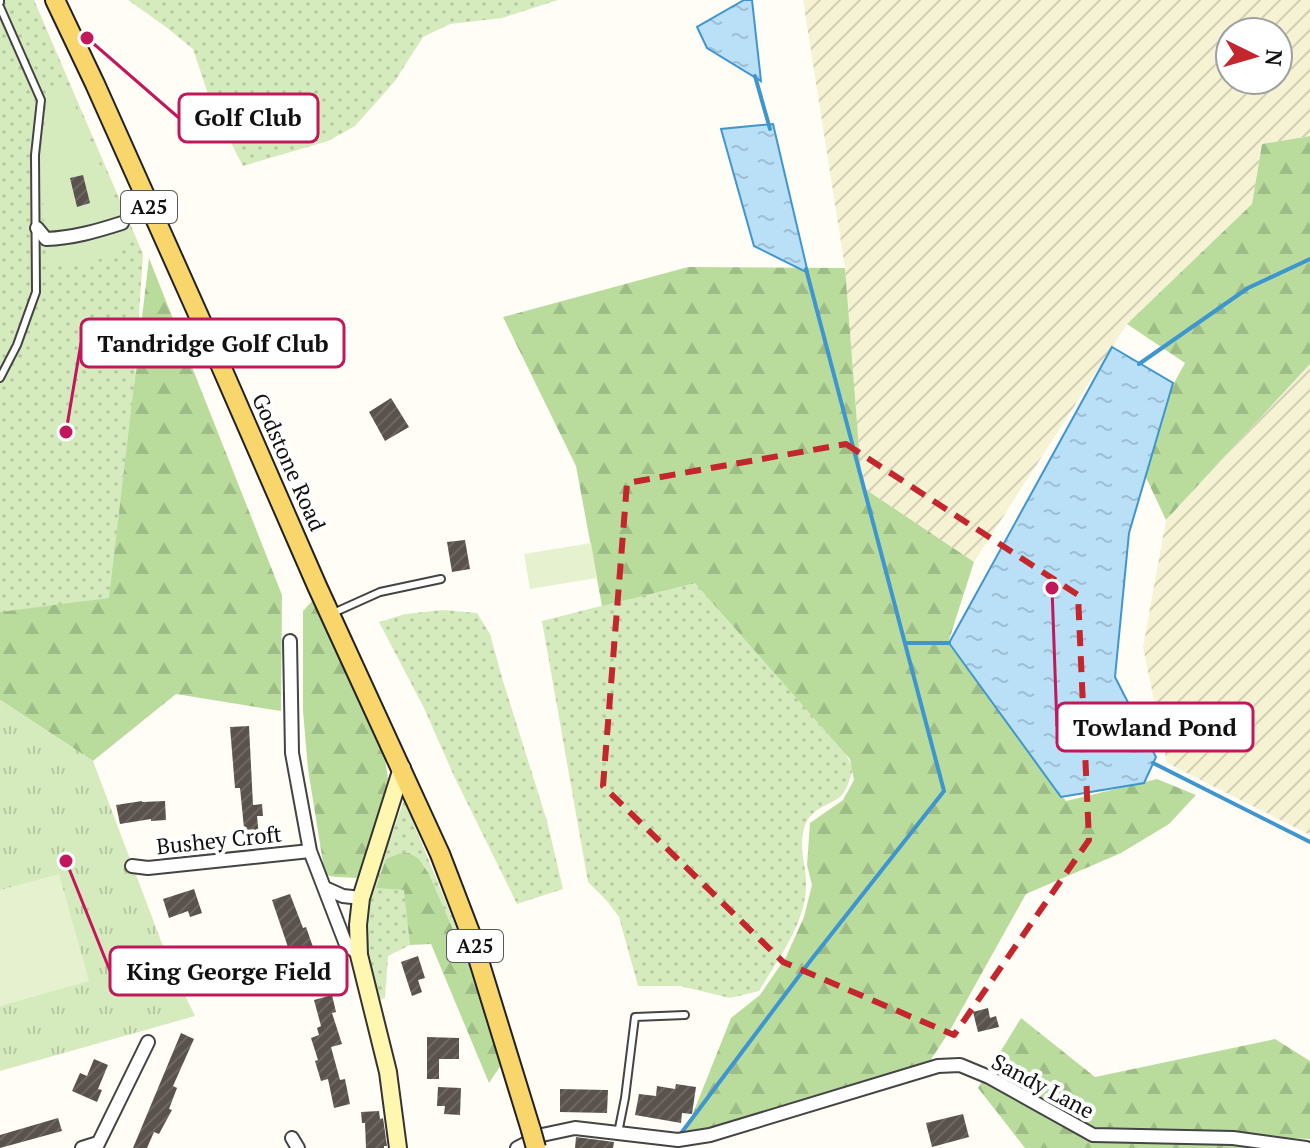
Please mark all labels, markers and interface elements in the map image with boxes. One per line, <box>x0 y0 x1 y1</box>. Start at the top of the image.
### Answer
north arrow <box>1214 16 1294 96</box>
text: N <box>1259 48 1290 68</box>
callout: Golf Club <box>179 94 318 142</box>
text: Golf Club <box>194 101 302 133</box>
road number: A25 <box>121 191 177 223</box>
callout: Tandridge Golf Club <box>81 319 344 367</box>
text: Tandridge Golf Club <box>97 327 329 359</box>
street label: Godstone Road <box>246 388 333 535</box>
callout: Towland Pond <box>1057 703 1253 751</box>
text: Towland Pond <box>1073 711 1238 743</box>
street label: Bushey Croft <box>155 818 283 861</box>
road number: A25 <box>447 930 503 962</box>
callout: King George Field <box>110 947 347 995</box>
text: King George Field <box>127 955 332 987</box>
street label: Sandy Lane <box>987 1046 1099 1125</box>

